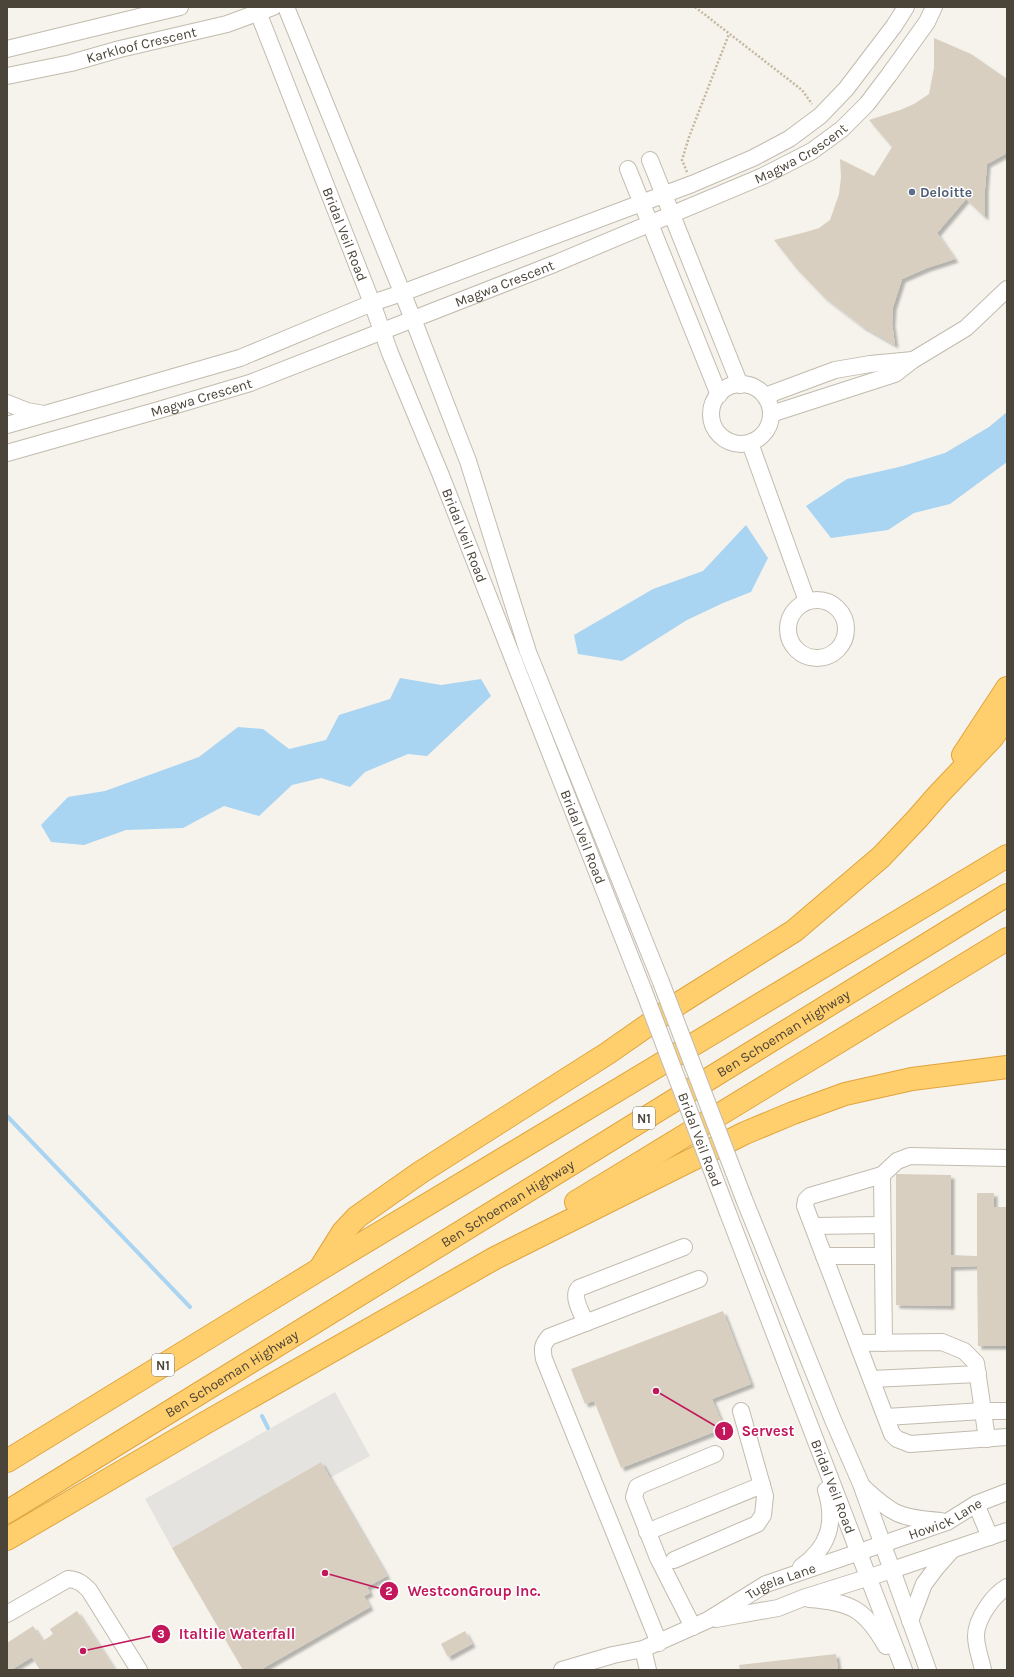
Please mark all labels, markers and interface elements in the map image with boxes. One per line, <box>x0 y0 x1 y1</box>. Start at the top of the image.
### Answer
street label: Karkloof Crescent <box>84 23 198 67</box>
street label: Magwa Crescent <box>752 120 851 187</box>
place label: Deloitte <box>920 184 972 201</box>
street label: Bridal Veil Road <box>319 185 371 284</box>
marker: Deloitte <box>907 187 917 197</box>
street label: Magwa Crescent <box>452 256 556 311</box>
street label: Magwa Crescent <box>149 374 254 420</box>
street label: Bridal Veil Road <box>438 486 491 585</box>
street label: Bridal Veil Road <box>557 787 609 886</box>
street label: Ben Schoeman Highway <box>713 985 853 1081</box>
street label: Bridal Veil Road <box>675 1090 726 1189</box>
road number: N1 <box>633 1107 655 1129</box>
street label: Ben Schoeman Highway <box>438 1155 578 1251</box>
street label: Ben Schoeman Highway <box>162 1326 302 1421</box>
road number: N1 <box>152 1354 174 1376</box>
callout: Servest <box>714 1418 803 1445</box>
text: Servest <box>742 1422 795 1440</box>
text: 1 <box>722 1424 726 1438</box>
street label: Bridal Veil Road <box>807 1437 859 1536</box>
street label: Howick Lane <box>906 1494 984 1543</box>
street label: Tugela Lane <box>742 1559 818 1603</box>
callout: WestconGroup Inc. <box>379 1577 548 1604</box>
text: WestconGroup Inc. <box>407 1582 541 1600</box>
text: 2 <box>385 1584 393 1598</box>
callout: Italtile Waterfall <box>151 1620 303 1647</box>
text: Italtile Waterfall <box>179 1625 295 1643</box>
text: 3 <box>157 1627 165 1641</box>

